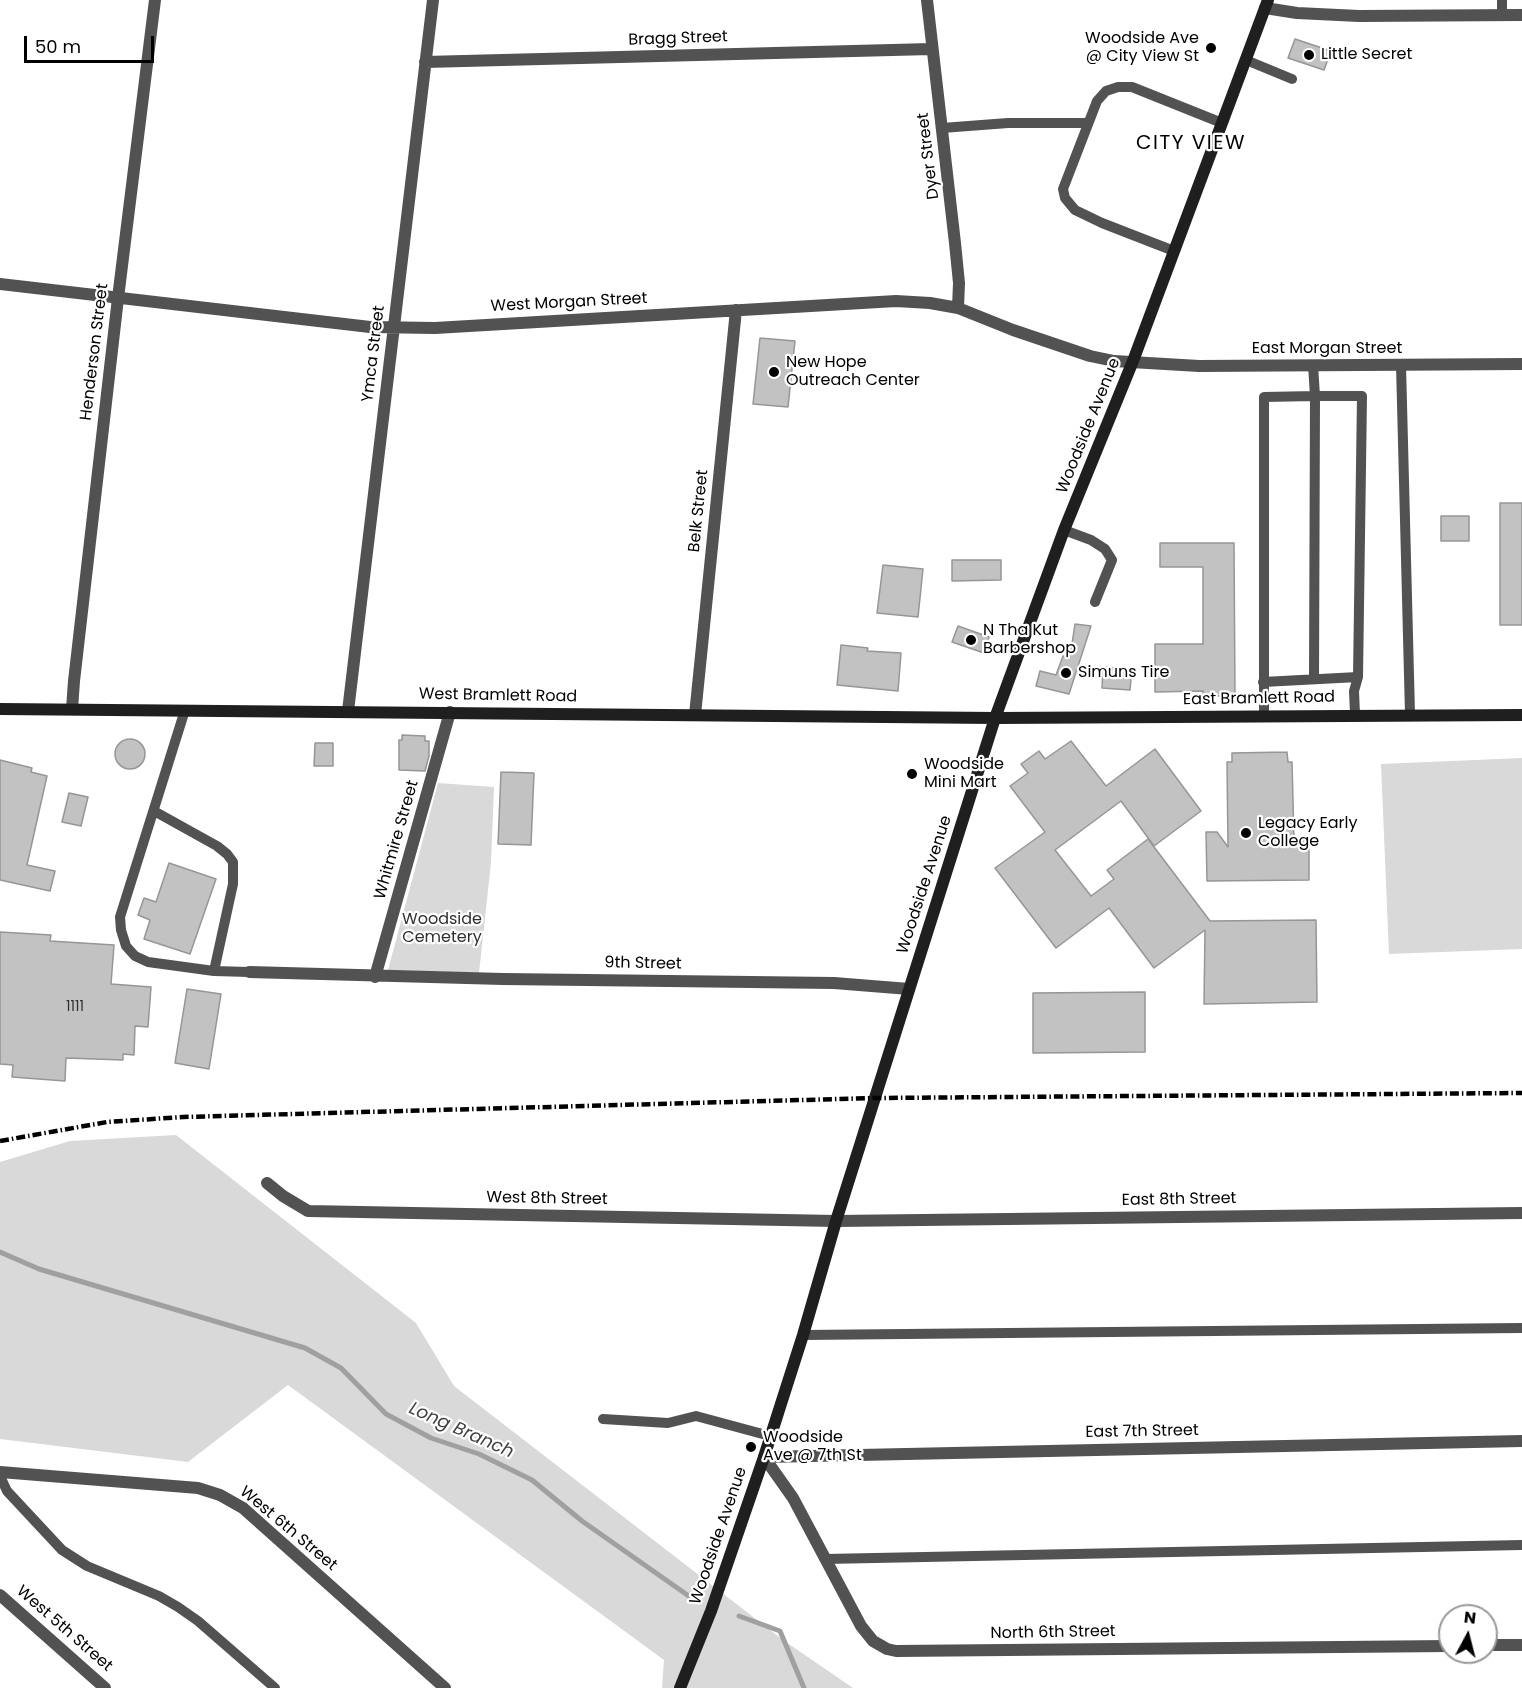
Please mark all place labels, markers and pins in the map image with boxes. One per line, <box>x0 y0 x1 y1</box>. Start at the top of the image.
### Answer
place label: Woodside Ave @ City View St <box>1085 29 1199 67</box>
marker: Woodside Ave @ City View St <box>1204 41 1218 55</box>
place label: Little Secret <box>1321 45 1412 65</box>
marker: Little Secret <box>1302 48 1316 62</box>
place label: New Hope Outreach Center <box>786 353 920 391</box>
marker: New Hope Outreach Center <box>767 365 781 379</box>
place label: N Tha Kut Barbershop <box>983 621 1076 659</box>
marker: N Tha Kut Barbershop <box>964 633 978 647</box>
place label: Simuns Tire <box>1078 663 1169 683</box>
marker: Simuns Tire <box>1059 666 1073 680</box>
place label: Woodside Mini Mart <box>924 755 1004 793</box>
marker: Woodside Mini Mart <box>905 767 919 781</box>
place label: Legacy Early College <box>1258 814 1357 852</box>
marker: Legacy Early College <box>1239 826 1253 840</box>
place label: Woodside Ave @ 7th St <box>763 1428 862 1466</box>
marker: Woodside Ave @ 7th St <box>744 1440 758 1454</box>

